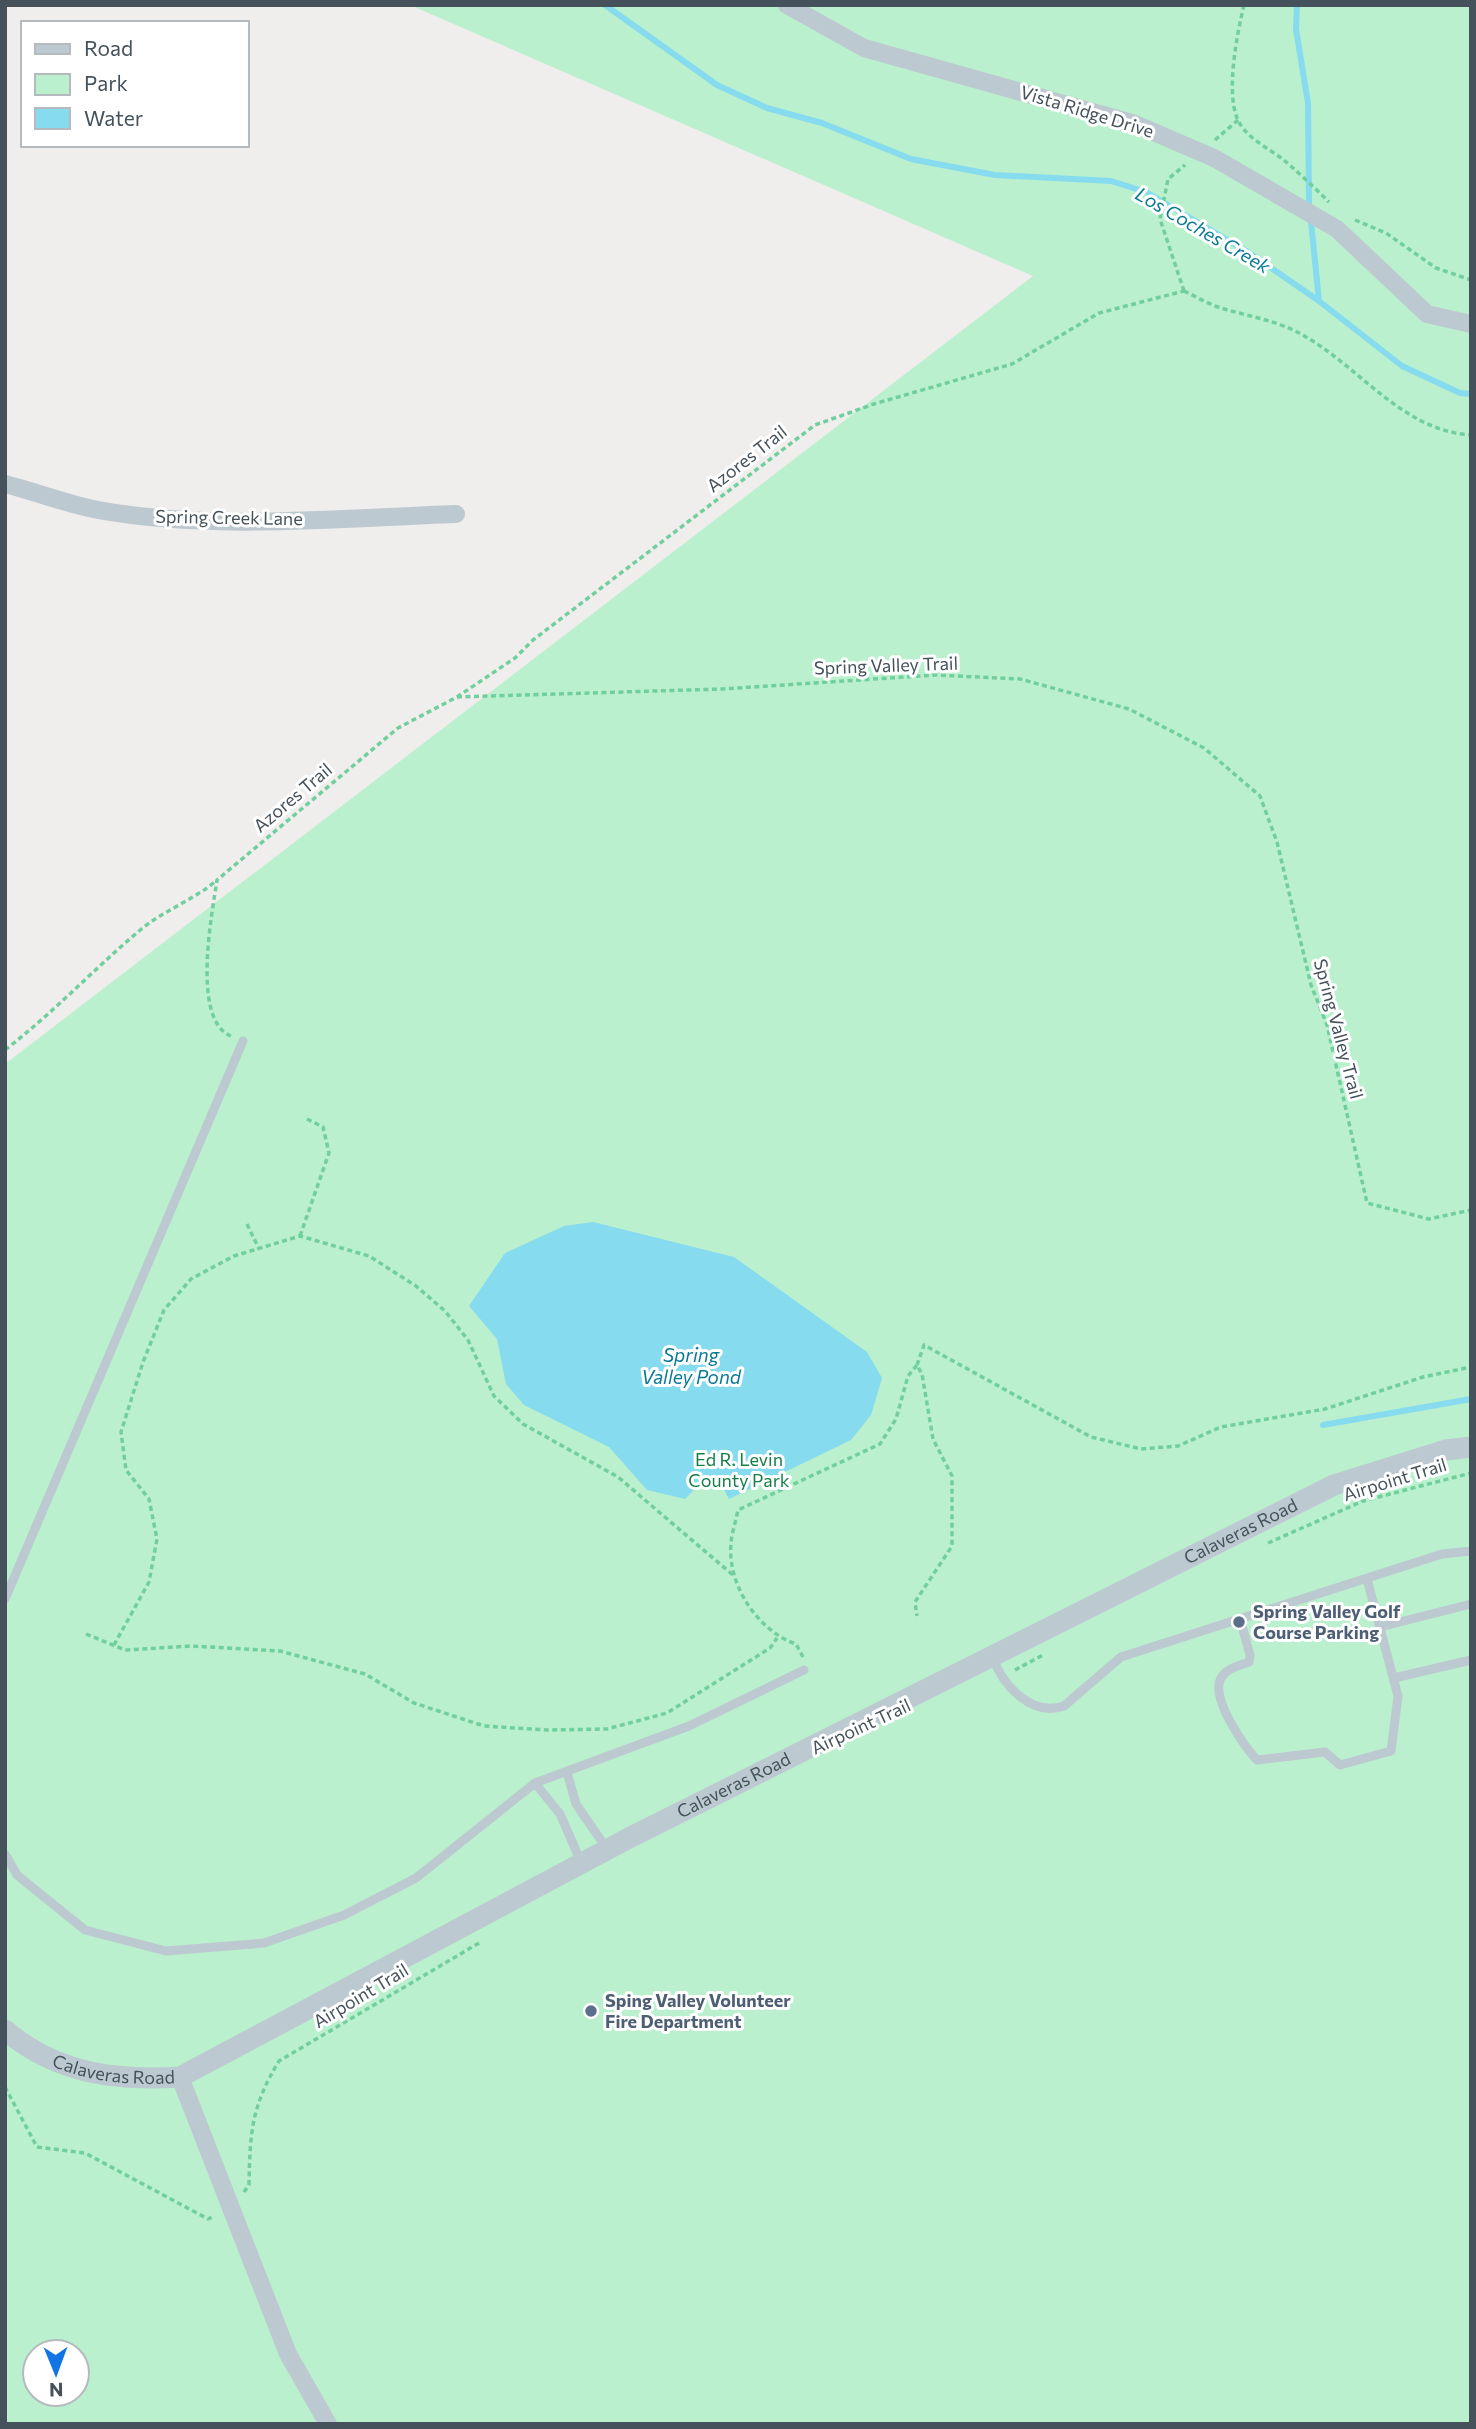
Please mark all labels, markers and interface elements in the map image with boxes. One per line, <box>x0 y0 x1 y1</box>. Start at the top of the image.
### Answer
legend <box>21 21 248 147</box>
text: Road <box>84 35 133 60</box>
text: Park <box>84 70 128 95</box>
street label: Vista Ridge Drive <box>1018 80 1157 142</box>
text: Water <box>84 105 143 130</box>
water label: Los Coches Creek <box>1132 182 1275 278</box>
street label: Azores Trail <box>702 420 791 496</box>
street label: Spring Creek Lane <box>155 505 303 529</box>
street label: Spring Valley Trail <box>814 651 958 679</box>
street label: Azores Trail <box>249 758 336 836</box>
street label: Spring Valley Trail <box>1310 956 1368 1101</box>
water label: Spring Valley Pond <box>641 1343 742 1388</box>
park label: Ed R. Levin County Park <box>688 1448 790 1491</box>
street label: Airpoint Trail <box>1340 1453 1449 1505</box>
street label: Calaveras Road <box>1180 1493 1301 1568</box>
place label: Spring Valley Golf Course Parking <box>1253 1600 1401 1643</box>
marker: Spring Valley Golf Course Parking <box>1231 1614 1247 1630</box>
street label: Airpoint Trail <box>807 1693 914 1759</box>
street label: Calaveras Road <box>673 1747 794 1822</box>
street label: Airpoint Trail <box>309 1958 412 2032</box>
place label: Sping Valley Volunteer Fire Department <box>605 1989 791 2032</box>
marker: Sping Valley Volunteer Fire Department <box>583 2003 599 2019</box>
street label: Calaveras Road <box>49 2049 175 2088</box>
north arrow <box>21 2338 91 2408</box>
text: N <box>49 2379 64 2402</box>

